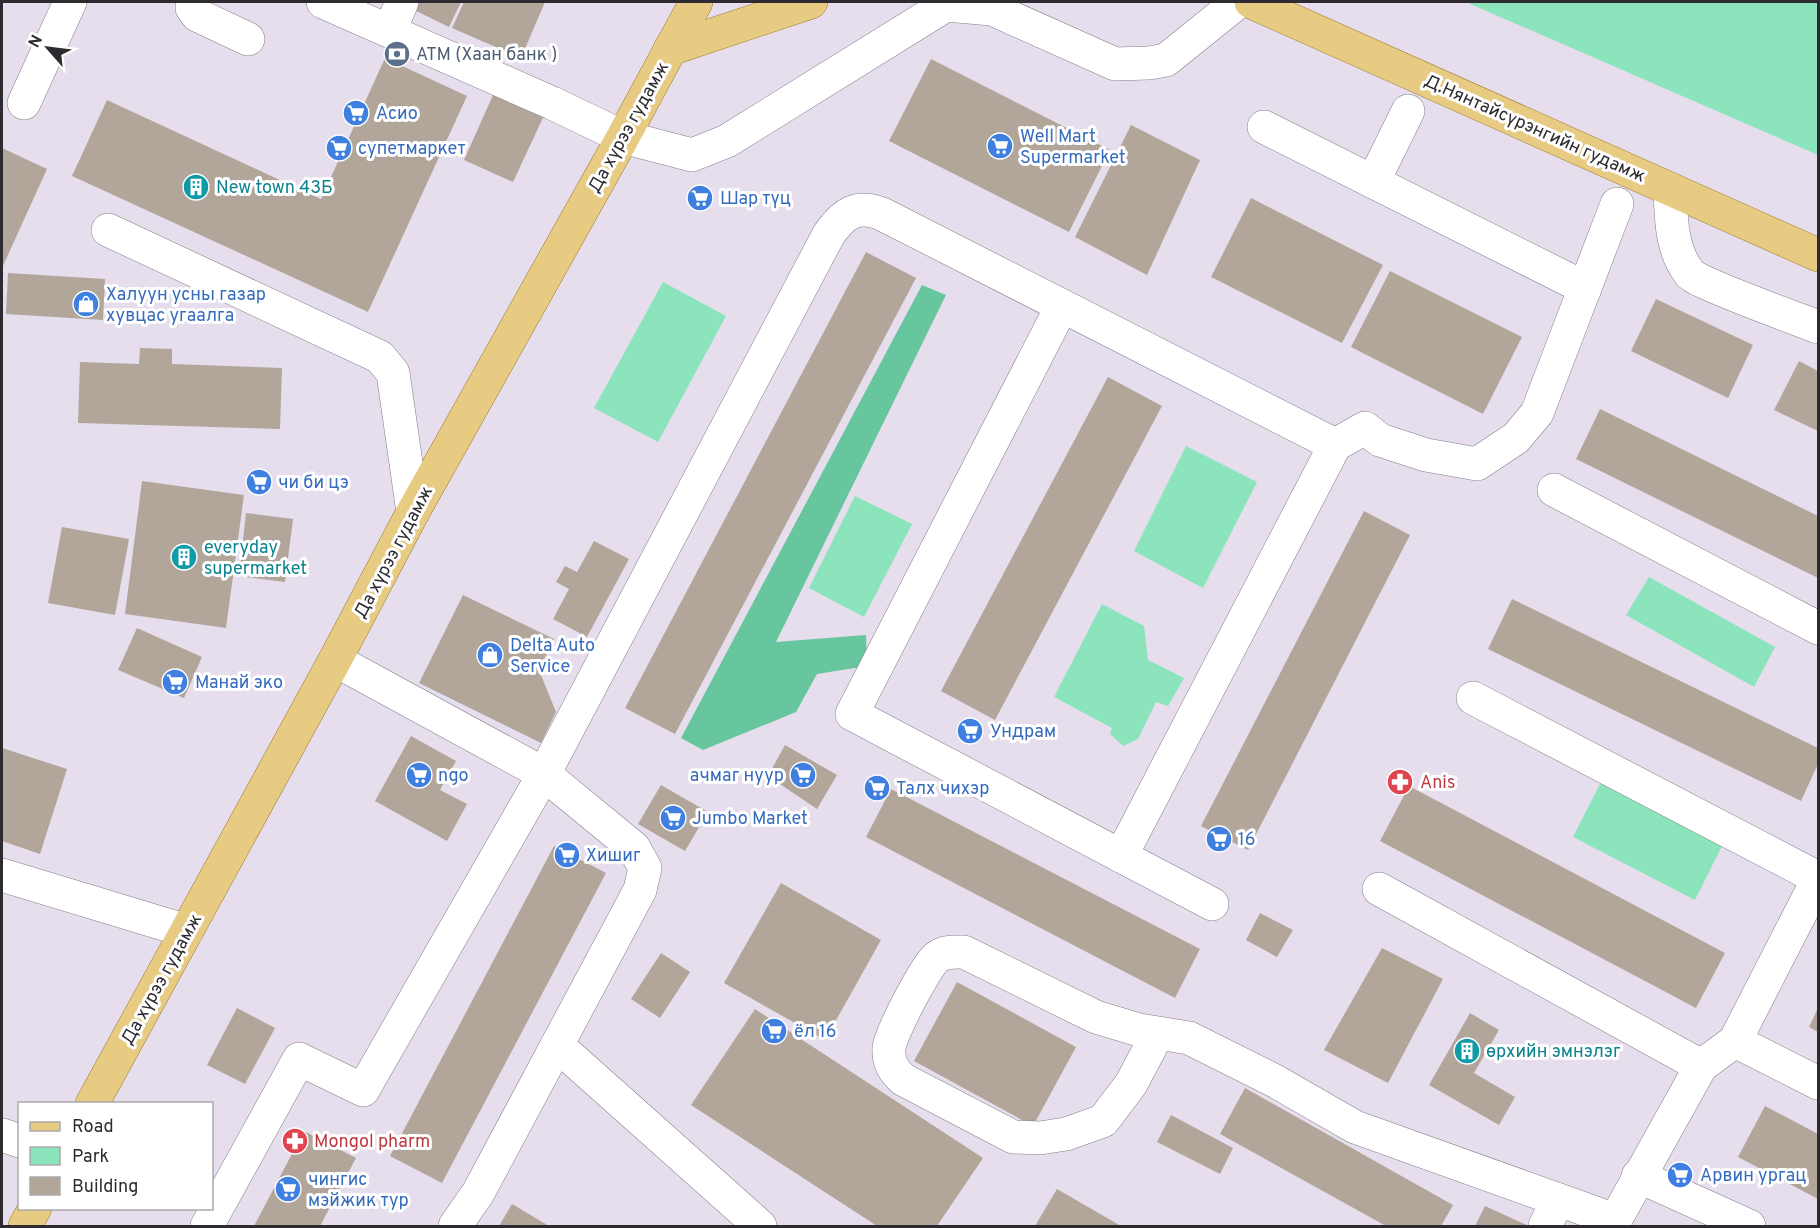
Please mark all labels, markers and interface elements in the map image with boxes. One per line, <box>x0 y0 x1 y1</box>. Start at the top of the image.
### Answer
north arrow <box>18 18 78 78</box>
text: N <box>25 32 48 52</box>
bank icon: АТМ (Хаан банк ) <box>382 39 412 69</box>
place label: АТМ (Хаан банк ) <box>416 44 557 67</box>
street label: Да хүрээ гудамж <box>584 58 675 197</box>
street label: Д.Нянтайсүрэнгийн гудамж <box>1420 70 1649 189</box>
supermarket icon: Асио <box>341 98 371 128</box>
place label: Асио <box>376 103 418 126</box>
place label: Well Mart Supermarket <box>1020 126 1126 170</box>
supermarket icon: Well Mart Supermarket <box>985 131 1015 161</box>
supermarket icon: супетмаркет <box>324 133 354 163</box>
place label: супетмаркет <box>358 138 466 161</box>
building icon: New town 43Б <box>181 172 211 202</box>
place label: New town 43Б <box>216 177 333 200</box>
supermarket icon: Шар түц <box>685 183 715 213</box>
place label: Шар түц <box>720 188 791 211</box>
place label: Халуун усны газар хувцас угаалга <box>106 284 266 328</box>
shop icon: Халуун усны газар хувцас угаалга <box>71 289 101 319</box>
supermarket icon: чи би цэ <box>244 467 274 497</box>
place label: чи би цэ <box>278 472 349 495</box>
street label: Да хүрээ гудамж <box>350 483 439 623</box>
place label: everyday supermarket <box>204 537 307 581</box>
building icon: everyday supermarket <box>169 542 199 572</box>
place label: Delta Auto Service <box>510 635 595 679</box>
shop icon: Delta Auto Service <box>475 640 505 670</box>
supermarket icon: Манай эко <box>160 667 190 697</box>
place label: Манай эко <box>195 672 283 695</box>
supermarket icon: Ундрам <box>955 716 985 746</box>
place label: Ундрам <box>990 721 1056 744</box>
supermarket icon: ngo <box>404 760 434 790</box>
supermarket icon: ачмаг нуур <box>788 760 818 790</box>
place label: ngo <box>438 765 469 788</box>
place label: ачмаг нуур <box>690 765 784 788</box>
pharmacy icon: Anis <box>1385 767 1415 797</box>
place label: Anis <box>1420 772 1455 795</box>
supermarket icon: Талх чихэр <box>862 773 892 803</box>
place label: Талх чихэр <box>896 778 989 801</box>
supermarket icon: Jumbo Market <box>658 803 688 833</box>
place label: Jumbo Market <box>692 808 808 831</box>
supermarket icon: 16 <box>1204 824 1234 854</box>
place label: 16 <box>1238 829 1255 852</box>
supermarket icon: Хишиг <box>552 840 582 870</box>
place label: Хишиг <box>586 845 641 868</box>
street label: Да хүрээ гудамж <box>117 910 208 1049</box>
supermarket icon: ёл 16 <box>759 1016 789 1046</box>
place label: ёл 16 <box>794 1021 837 1044</box>
building icon: өрхийн эмнэлэг <box>1452 1036 1482 1066</box>
place label: өрхийн эмнэлэг <box>1486 1041 1621 1064</box>
legend <box>18 1102 213 1210</box>
text: Road <box>72 1116 114 1139</box>
pharmacy icon: Mongol pharm <box>280 1126 310 1156</box>
place label: Mongol pharm <box>314 1131 430 1154</box>
text: Park <box>72 1146 109 1169</box>
supermarket icon: Арвин ургац <box>1665 1160 1695 1190</box>
place label: Арвин ургац <box>1700 1165 1806 1188</box>
place label: чингис мэйжик тур <box>308 1169 409 1213</box>
supermarket icon: чингис мэйжик тур <box>273 1174 303 1204</box>
text: Building <box>72 1176 138 1199</box>

